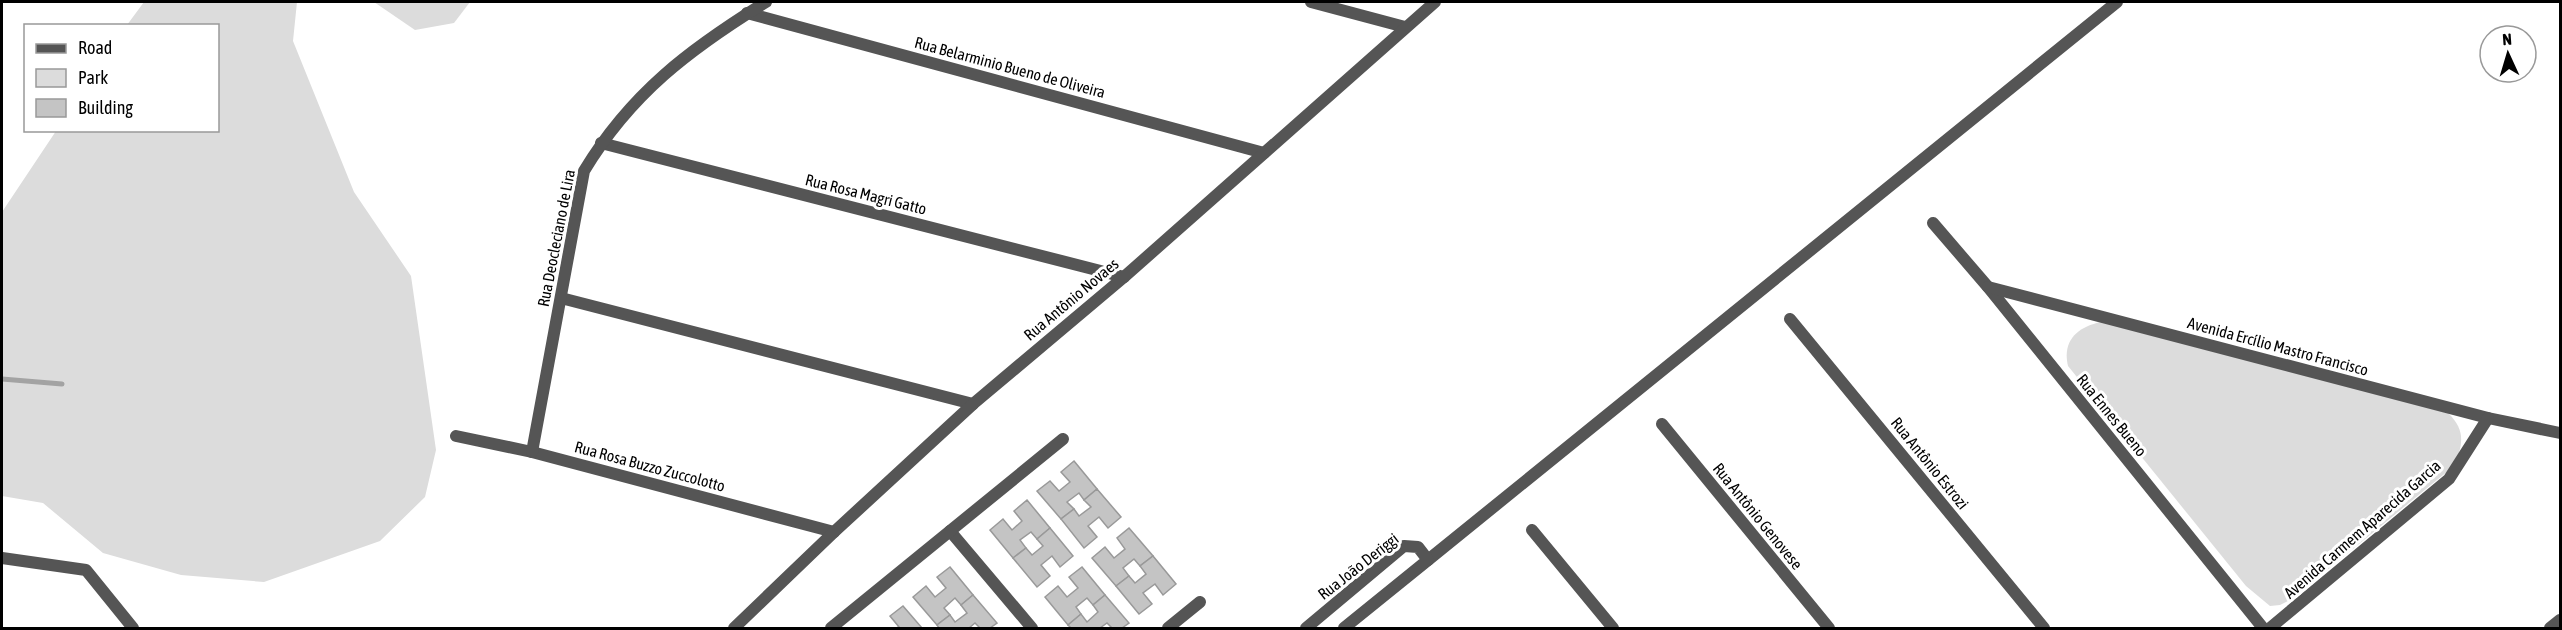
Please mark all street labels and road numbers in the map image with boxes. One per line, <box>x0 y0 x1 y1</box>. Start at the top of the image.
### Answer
street label: Rua Belarminio Bueno de Oliveira <box>913 33 1107 101</box>
street label: Rua Deocleciano de Lira <box>534 168 578 308</box>
street label: Rua Rosa Magri Gatto <box>803 170 928 219</box>
street label: Rua Antônio Novaes <box>1020 254 1122 344</box>
street label: Avenida Ercílio Mastro Francisco <box>2186 313 2370 379</box>
street label: Rua Ennes Bueno <box>2073 370 2151 460</box>
street label: Rua Antônio Estrozi <box>1888 414 1972 512</box>
street label: Rua Rosa Buzzo Zuccolotto <box>573 437 727 495</box>
street label: Avenida Carmem Aparecida Garcia <box>2280 456 2445 603</box>
street label: Rua Antônio Genovese <box>1710 459 1806 573</box>
street label: Rua João Deriggi <box>1314 529 1402 604</box>

